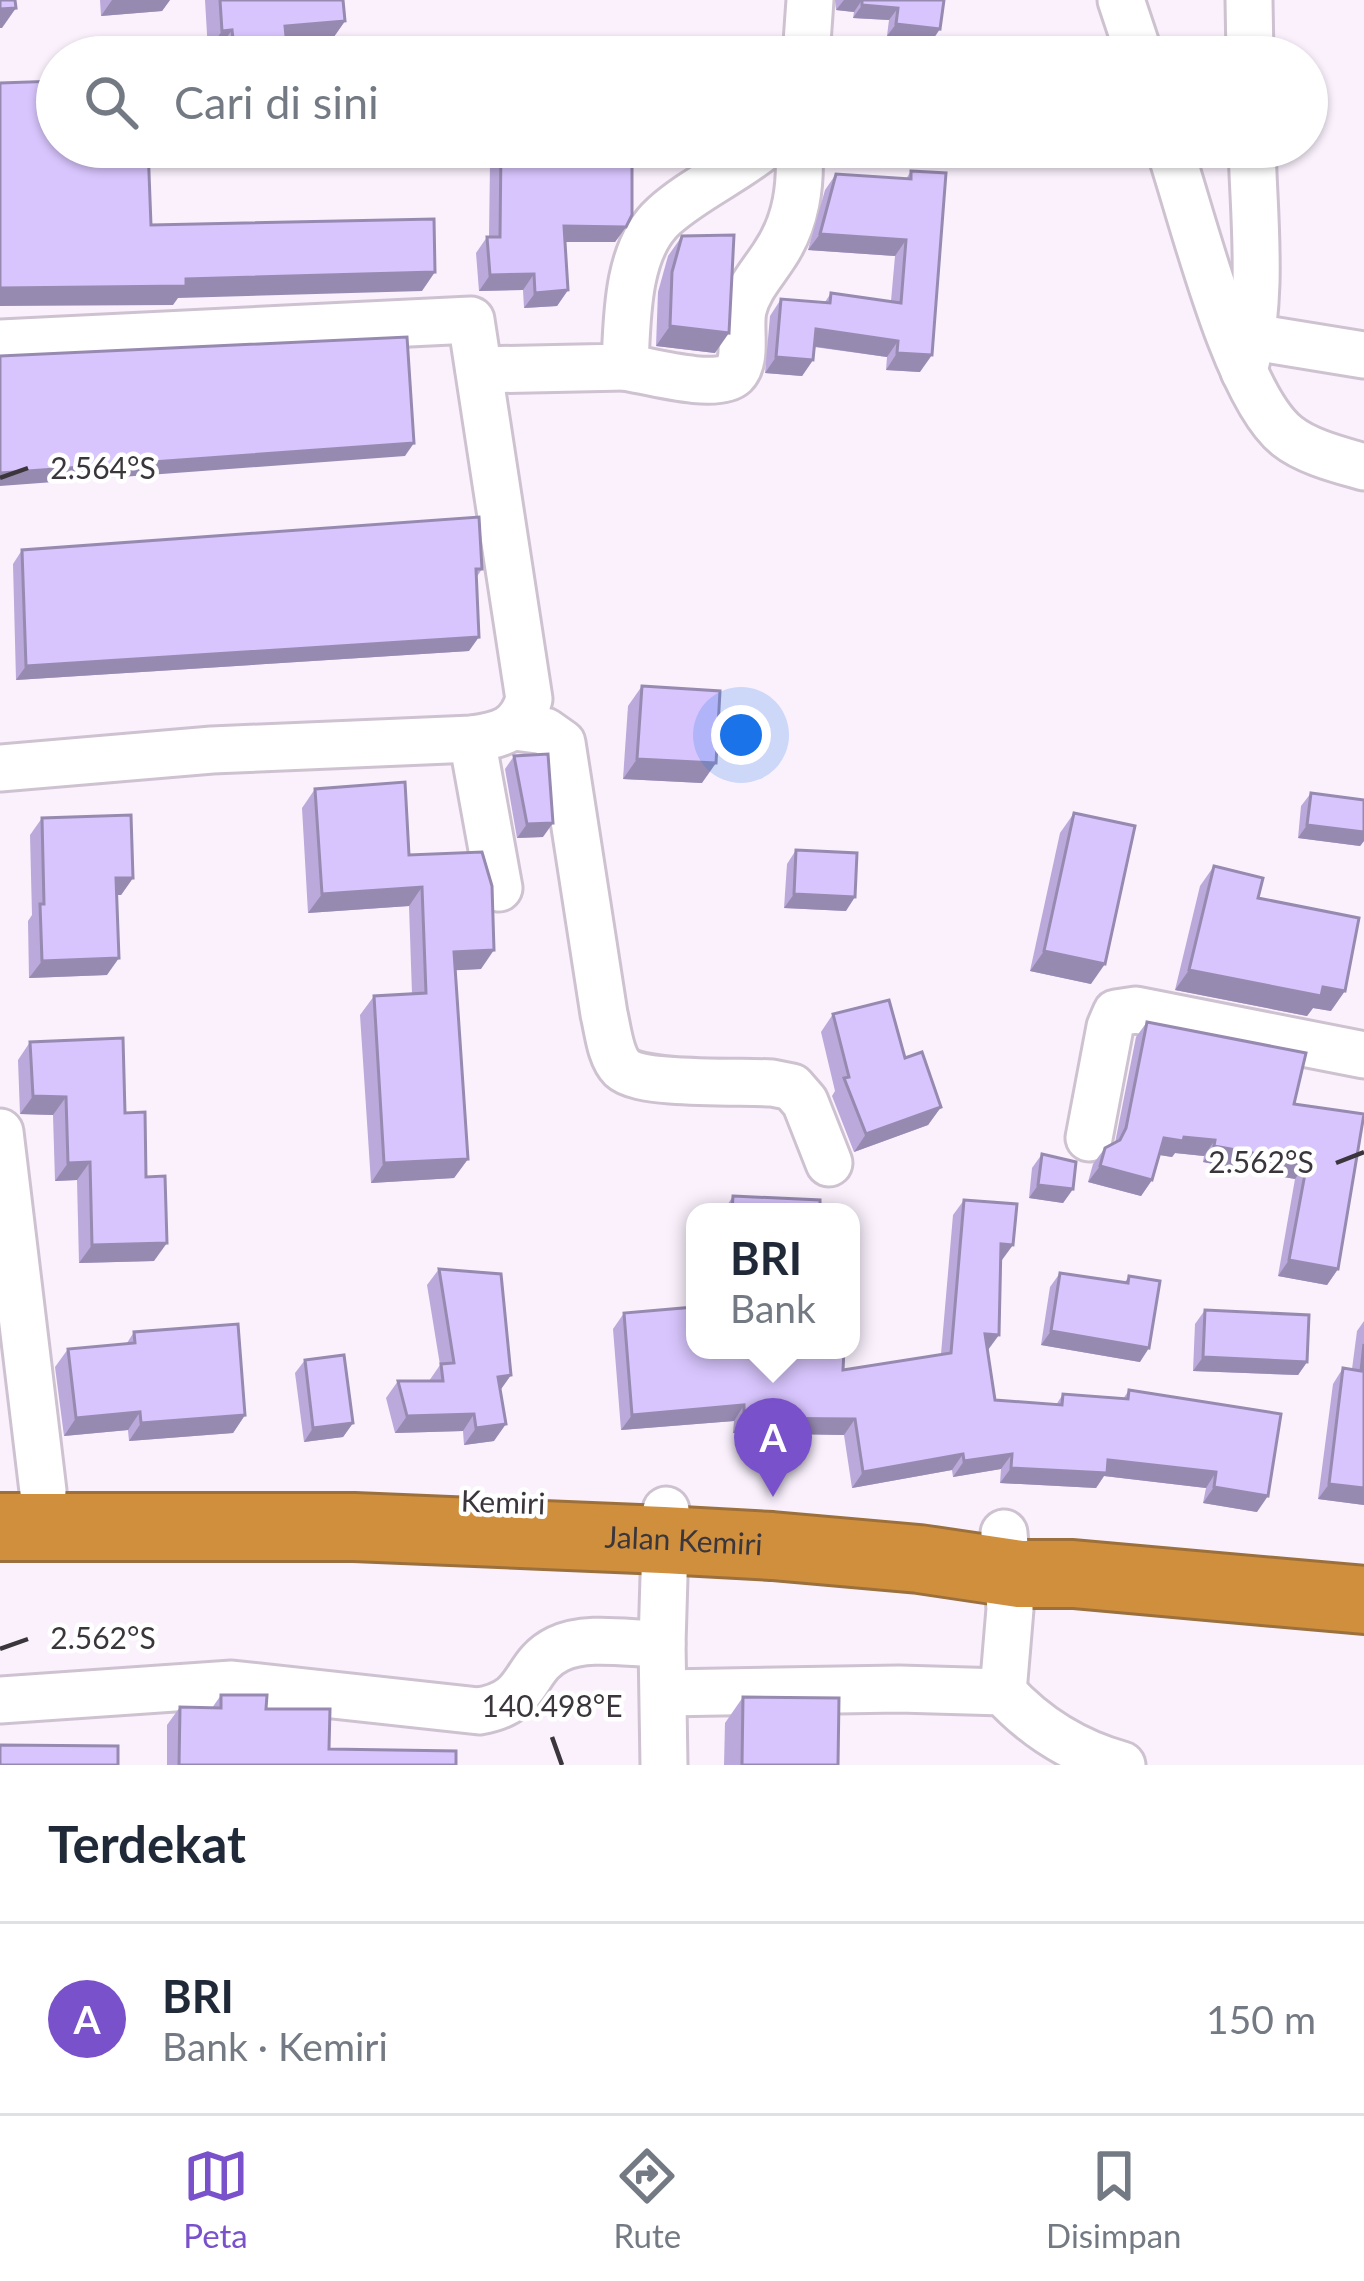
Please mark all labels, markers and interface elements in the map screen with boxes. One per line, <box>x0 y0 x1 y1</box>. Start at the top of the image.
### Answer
search box <box>36 36 1328 168</box>
icon: search <box>78 69 144 135</box>
text: Cari di sini <box>174 75 379 129</box>
text: 2.564°S <box>50 449 156 485</box>
your location <box>711 705 771 765</box>
text: 2.562°S <box>1208 1143 1314 1179</box>
popup <box>686 1203 860 1359</box>
text: BRI <box>730 1231 802 1285</box>
text: Bank <box>730 1285 816 1331</box>
pin: A <box>734 1398 812 1497</box>
street label: Kemiri <box>460 1482 546 1520</box>
street label: Jalan Kemiri <box>604 1518 764 1561</box>
text: 2.562°S <box>50 1619 156 1655</box>
text: 140.498°E <box>481 1687 623 1723</box>
text: Terdekat <box>48 1813 246 1874</box>
text: BRI <box>162 1969 234 2023</box>
text: A <box>73 1996 101 2042</box>
text: 150 m <box>1206 1996 1316 2042</box>
text: Bank · Kemiri <box>162 2023 388 2069</box>
tab: Peta <box>183 2143 249 2255</box>
tab: Rute <box>614 2143 681 2255</box>
tab: Disimpan <box>1046 2143 1181 2255</box>

